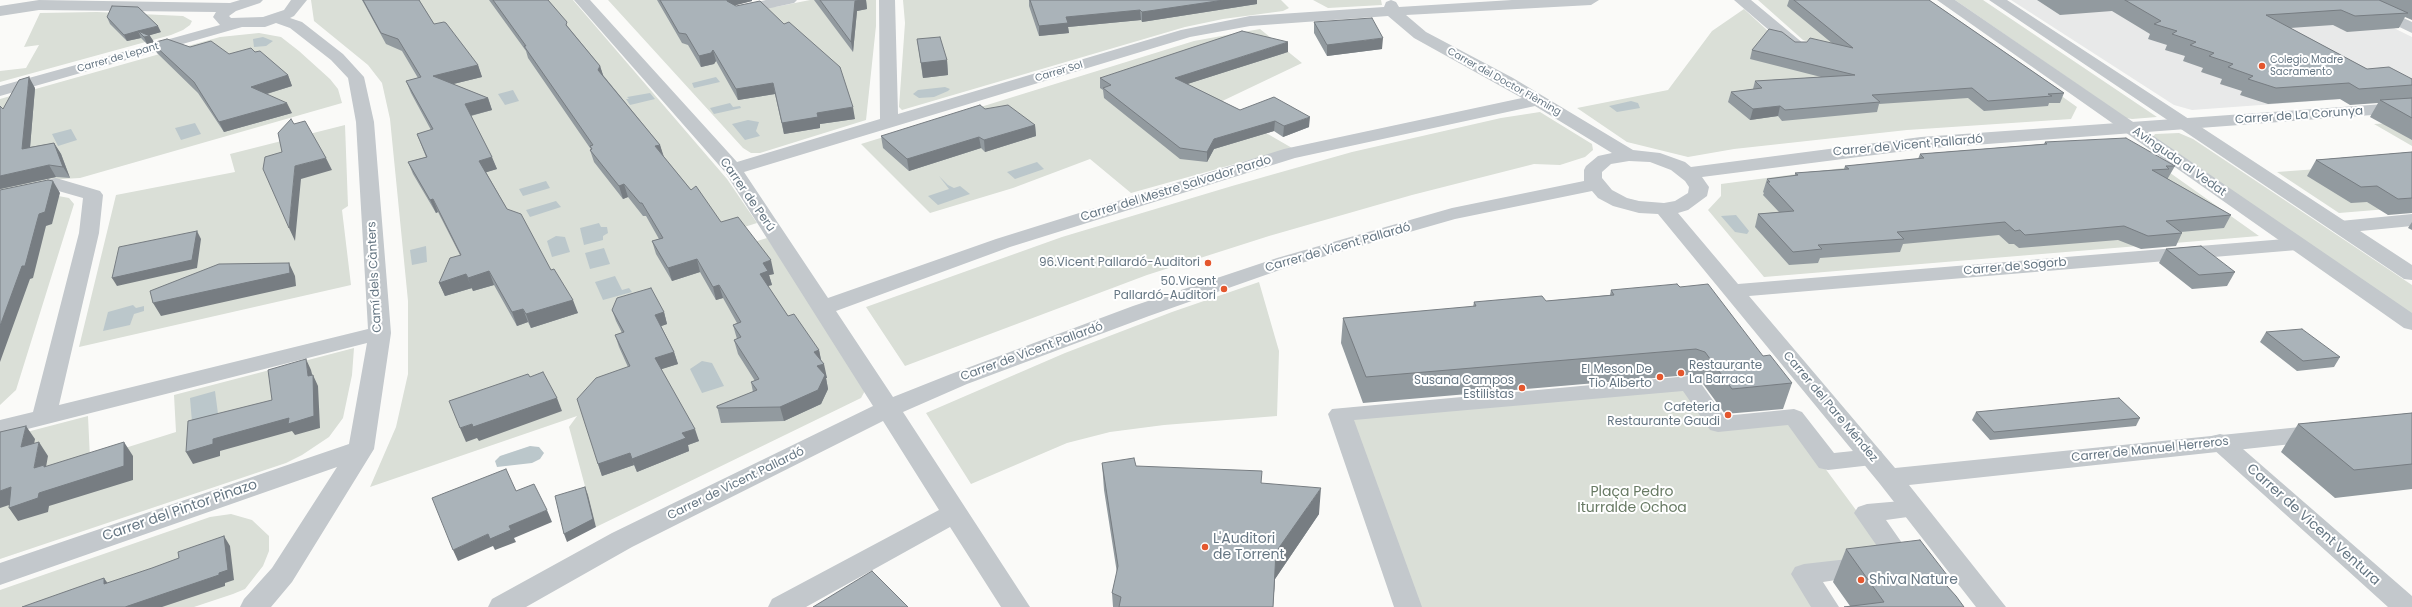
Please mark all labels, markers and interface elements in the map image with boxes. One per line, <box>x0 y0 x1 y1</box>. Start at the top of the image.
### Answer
street label: Carrer de Lepant <box>76 41 160 75</box>
street label: Carrer del Doctor Flèming <box>1445 46 1563 118</box>
place label: Colegio Madre Sacramento <box>2270 54 2343 78</box>
street label: Carrer Sol <box>1034 59 1084 85</box>
marker: Colegio Madre Sacramento <box>2257 61 2267 71</box>
street label: Carrer de La Corunya <box>2234 104 2364 128</box>
street label: Avinguda al Vedat <box>2129 124 2229 200</box>
street label: Carrer de Vicent Pallardó <box>1832 132 1984 160</box>
street label: Carrer del Mestre Salvador Pardo <box>1079 153 1273 225</box>
street label: Carrer de Perú <box>716 155 778 235</box>
street label: Carrer de Vicent Pallardó <box>1264 220 1412 276</box>
street label: Camí dels Cànters <box>365 221 385 333</box>
street label: Carrer de Sogorb <box>1963 255 2067 279</box>
place label: 96.Vicent Pallardó-Auditori <box>1039 256 1200 270</box>
marker: 96.Vicent Pallardó-Auditori <box>1203 258 1213 268</box>
place label: 50.Vicent Pallardó-Auditori <box>1114 275 1216 303</box>
marker: 50.Vicent Pallardó-Auditori <box>1219 284 1229 294</box>
street label: Carrer de Vicent Pallardó <box>959 319 1105 385</box>
street label: Carrer del Pare Méndez <box>1780 349 1880 465</box>
place label: Restaurante La Barraca <box>1689 359 1762 387</box>
place label: El Meson De Tio Alberto <box>1581 363 1652 391</box>
marker: Restaurante La Barraca <box>1676 368 1686 378</box>
marker: El Meson De Tio Alberto <box>1655 372 1665 382</box>
place label: Susana Campos Estilistas <box>1414 374 1514 402</box>
marker: Susana Campos Estilistas <box>1517 383 1527 393</box>
place label: Cafeteria Restaurante Gaudi <box>1607 401 1720 429</box>
marker: Cafeteria Restaurante Gaudi <box>1723 410 1733 420</box>
street label: Carrer de Manuel Herreros <box>2071 435 2229 465</box>
street label: Carrer de Vicent Pallardó <box>665 445 807 523</box>
street label: Carrer de Vicent Ventura <box>2243 461 2383 589</box>
street label: Carrer del Pintor Pinazo <box>100 477 260 545</box>
park label: Plaça Pedro Iturralde Ochoa <box>1577 484 1687 516</box>
place label: L'Auditori de Torrent <box>1213 531 1285 564</box>
marker: L'Auditori de Torrent <box>1200 542 1210 552</box>
place label: Shiva Nature <box>1869 572 1958 588</box>
marker: Shiva Nature <box>1856 575 1866 585</box>

